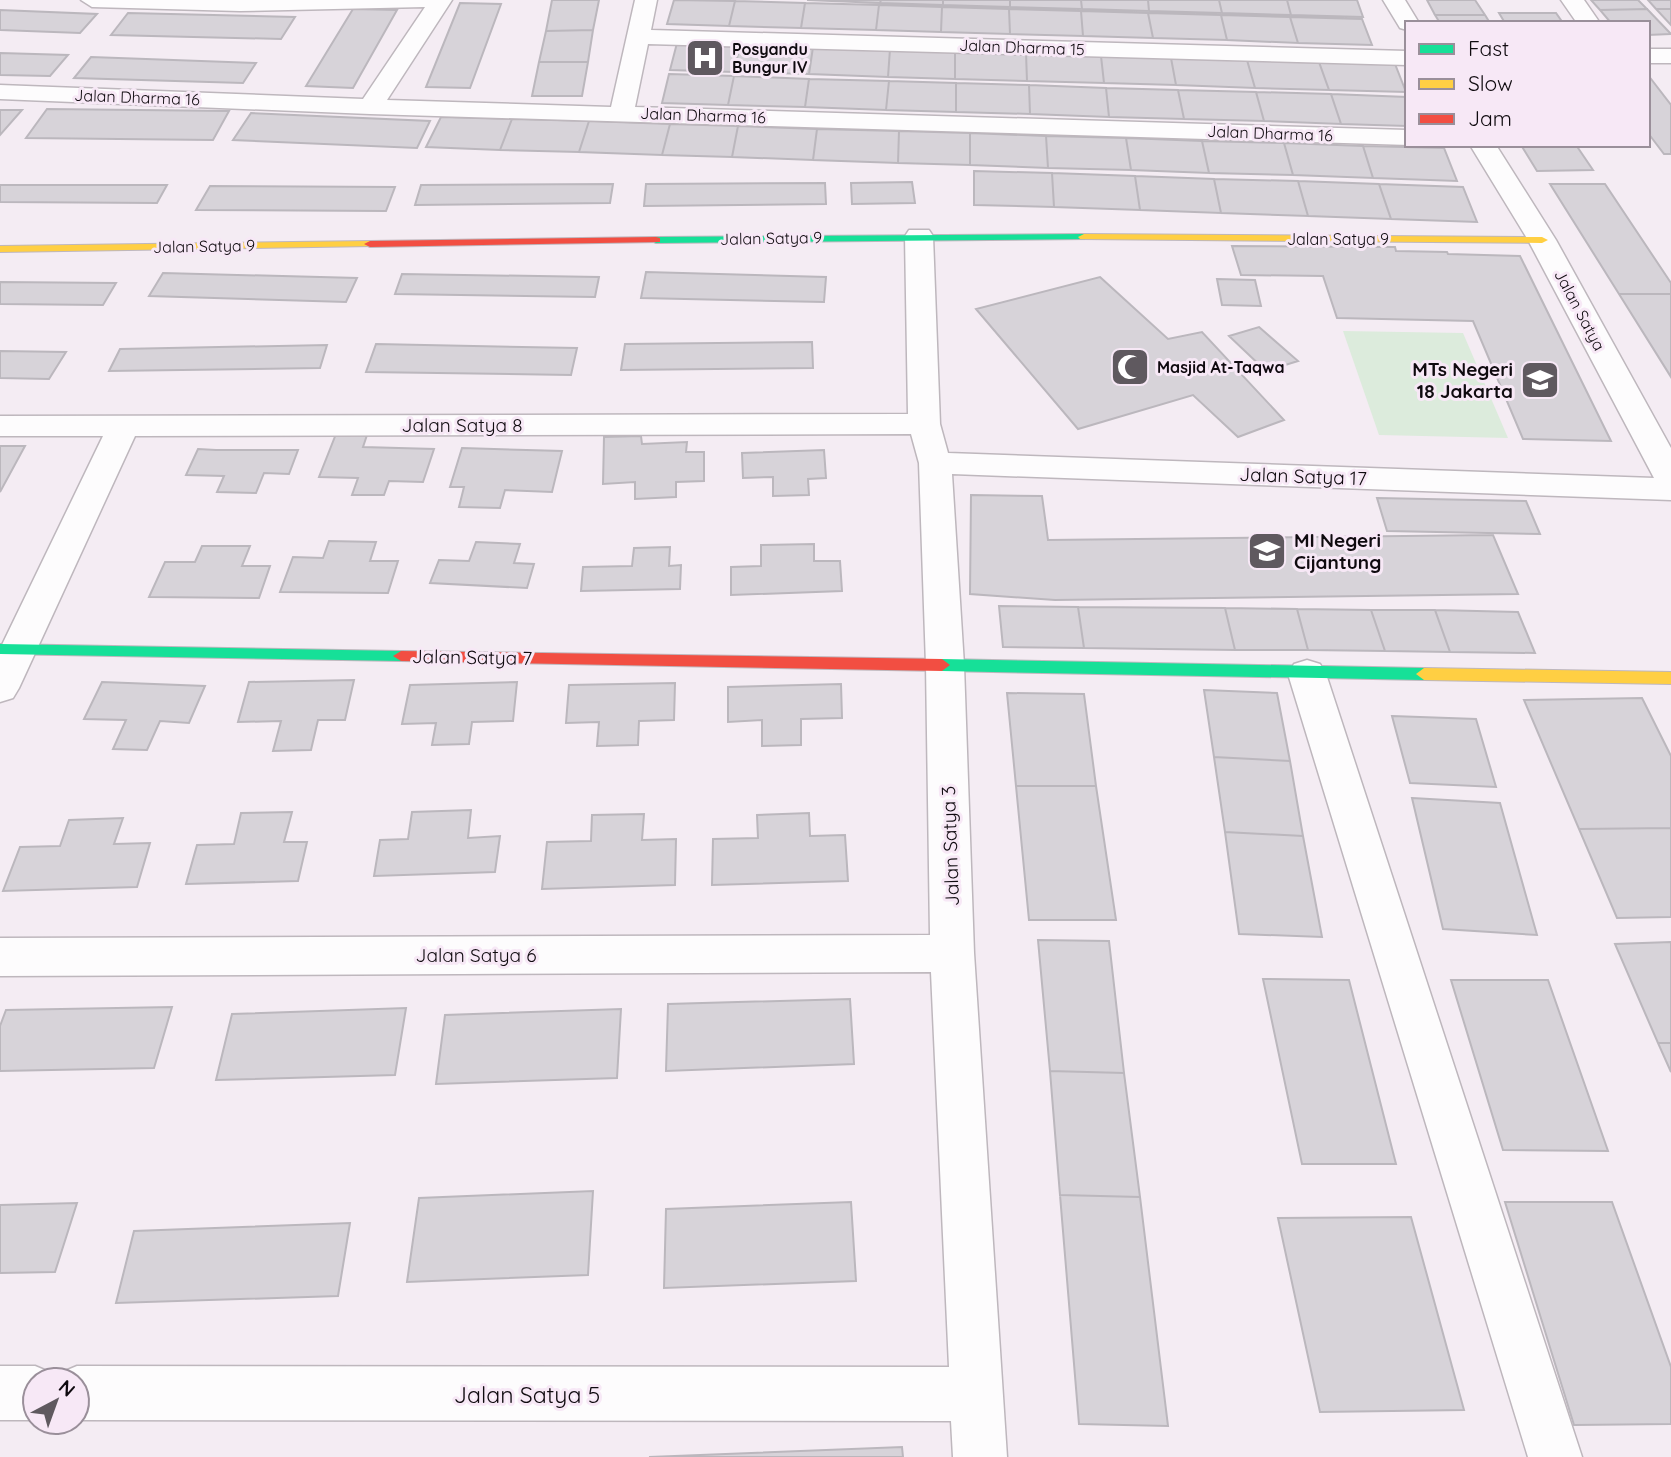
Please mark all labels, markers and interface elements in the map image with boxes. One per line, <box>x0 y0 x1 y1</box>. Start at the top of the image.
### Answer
legend <box>1405 21 1650 147</box>
street label: Jalan Dharma 15 <box>959 35 1085 59</box>
text: Fast <box>1468 35 1509 61</box>
hospital icon: Posyandu Bungur IV <box>684 37 726 79</box>
place label: Posyandu Bungur IV <box>732 39 808 77</box>
text: Slow <box>1468 70 1513 96</box>
street label: Jalan Dharma 16 <box>74 85 200 109</box>
street label: Jalan Dharma 16 <box>640 103 766 127</box>
text: Jam <box>1468 105 1512 131</box>
street label: Jalan Dharma 16 <box>1207 121 1333 145</box>
street label: Jalan Satya 9 <box>720 227 822 249</box>
street label: Jalan Satya 9 <box>1287 229 1389 249</box>
street label: Jalan Satya 9 <box>153 235 255 257</box>
street label: Jalan Satya <box>1550 266 1610 354</box>
mosque icon: Masjid At-Taqwa <box>1109 346 1151 388</box>
place label: Masjid At-Taqwa <box>1157 357 1285 377</box>
place label: MTs Negeri 18 Jakarta <box>1412 357 1513 403</box>
school or university icon: MTs Negeri 18 Jakarta <box>1519 359 1561 401</box>
street label: Jalan Satya 8 <box>402 413 522 437</box>
street label: Jalan Satya 17 <box>1239 462 1367 490</box>
place label: MI Negeri Cijantung <box>1294 528 1381 574</box>
school or university icon: MI Negeri Cijantung <box>1246 530 1288 572</box>
street label: Jalan Satya 7 <box>412 644 533 670</box>
street label: Jalan Satya 3 <box>936 785 964 907</box>
street label: Jalan Satya 6 <box>416 943 536 967</box>
north arrow <box>21 1366 91 1436</box>
text: N <box>54 1375 80 1402</box>
street label: Jalan Satya 5 <box>454 1380 600 1409</box>

